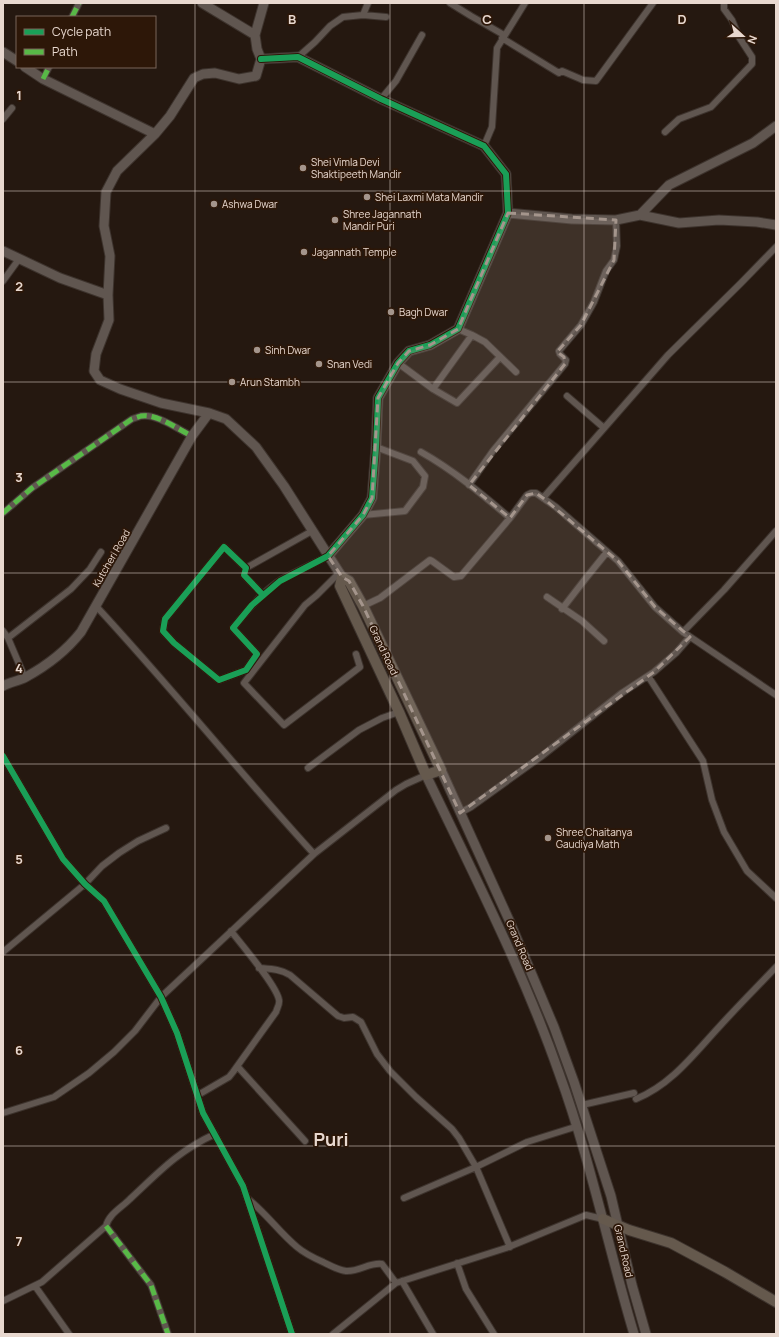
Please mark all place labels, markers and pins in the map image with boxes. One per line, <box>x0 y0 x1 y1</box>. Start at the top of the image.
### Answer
place label: Shei Vimla Devi Shaktipeeth Mandir <box>311 155 402 181</box>
marker: Shei Vimla Devi Shaktipeeth Mandir <box>298 163 308 173</box>
place label: Shei Laxmi Mata Mandir <box>375 190 484 204</box>
marker: Shei Laxmi Mata Mandir <box>362 192 372 202</box>
place label: Ashwa Dwar <box>222 197 278 211</box>
marker: Ashwa Dwar <box>209 199 219 209</box>
place label: Shree Jagannath Mandir Puri <box>343 207 421 233</box>
marker: Shree Jagannath Mandir Puri <box>330 215 340 225</box>
place label: Jagannath Temple <box>312 245 397 259</box>
marker: Jagannath Temple <box>299 247 309 257</box>
place label: Bagh Dwar <box>399 305 448 319</box>
marker: Bagh Dwar <box>386 307 396 317</box>
place label: Sinh Dwar <box>265 343 311 357</box>
marker: Sinh Dwar <box>252 345 262 355</box>
place label: Snan Vedi <box>327 357 372 371</box>
marker: Snan Vedi <box>314 359 324 369</box>
place label: Arun Stambh <box>240 375 300 389</box>
marker: Arun Stambh <box>227 377 237 387</box>
place label: Shree Chaitanya Gaudiya Math <box>556 825 632 851</box>
marker: Shree Chaitanya Gaudiya Math <box>543 833 553 843</box>

